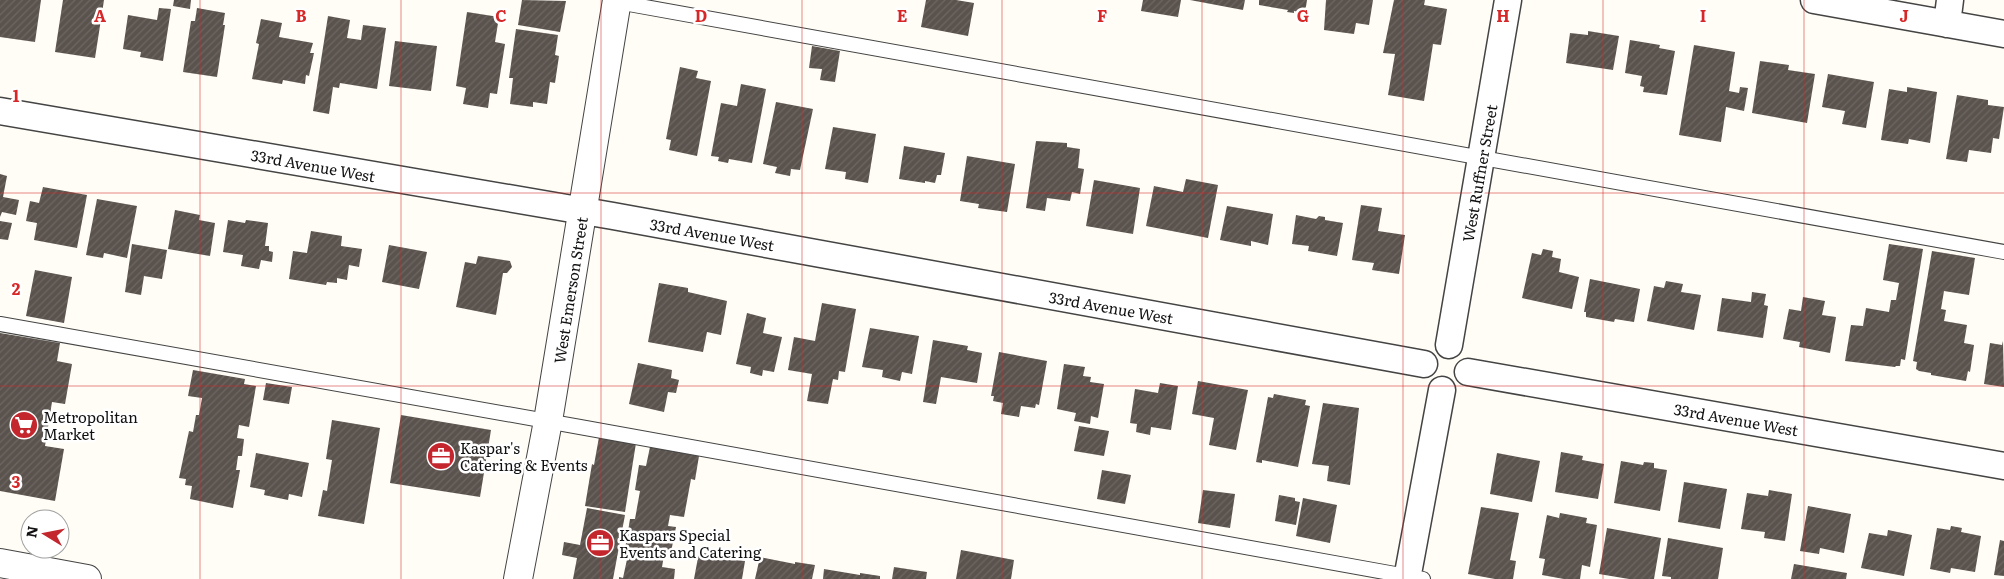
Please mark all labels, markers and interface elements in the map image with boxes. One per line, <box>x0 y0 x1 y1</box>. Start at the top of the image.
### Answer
text: A <box>94 3 106 27</box>
text: B <box>295 3 307 27</box>
text: C <box>495 3 507 27</box>
text: D <box>695 3 707 27</box>
text: E <box>897 3 908 27</box>
text: F <box>1097 3 1107 27</box>
text: G <box>1297 3 1309 27</box>
text: H <box>1496 3 1510 27</box>
text: I <box>1700 3 1706 27</box>
text: J <box>1899 3 1909 27</box>
text: 1 <box>13 83 20 107</box>
street label: West Ruffner Street <box>1456 102 1502 244</box>
street label: 33rd Avenue West <box>249 143 377 187</box>
street label: 33rd Avenue West <box>648 212 776 256</box>
street label: West Emerson Street <box>547 215 593 365</box>
text: 2 <box>12 276 21 300</box>
street label: 33rd Avenue West <box>1047 285 1175 329</box>
street label: 33rd Avenue West <box>1672 397 1800 441</box>
place label: Metropolitan Market <box>43 405 138 445</box>
supermarket icon: Metropolitan Market <box>9 410 39 440</box>
place label: Kaspar's Catering & Events <box>460 436 588 476</box>
office icon: Kaspar's Catering & Events <box>426 441 456 471</box>
text: 3 <box>12 469 21 493</box>
north arrow <box>20 509 70 559</box>
place label: Kaspars Special Events and Catering <box>619 523 762 563</box>
text: N <box>20 524 42 539</box>
office icon: Kaspars Special Events and Catering <box>585 528 615 558</box>

